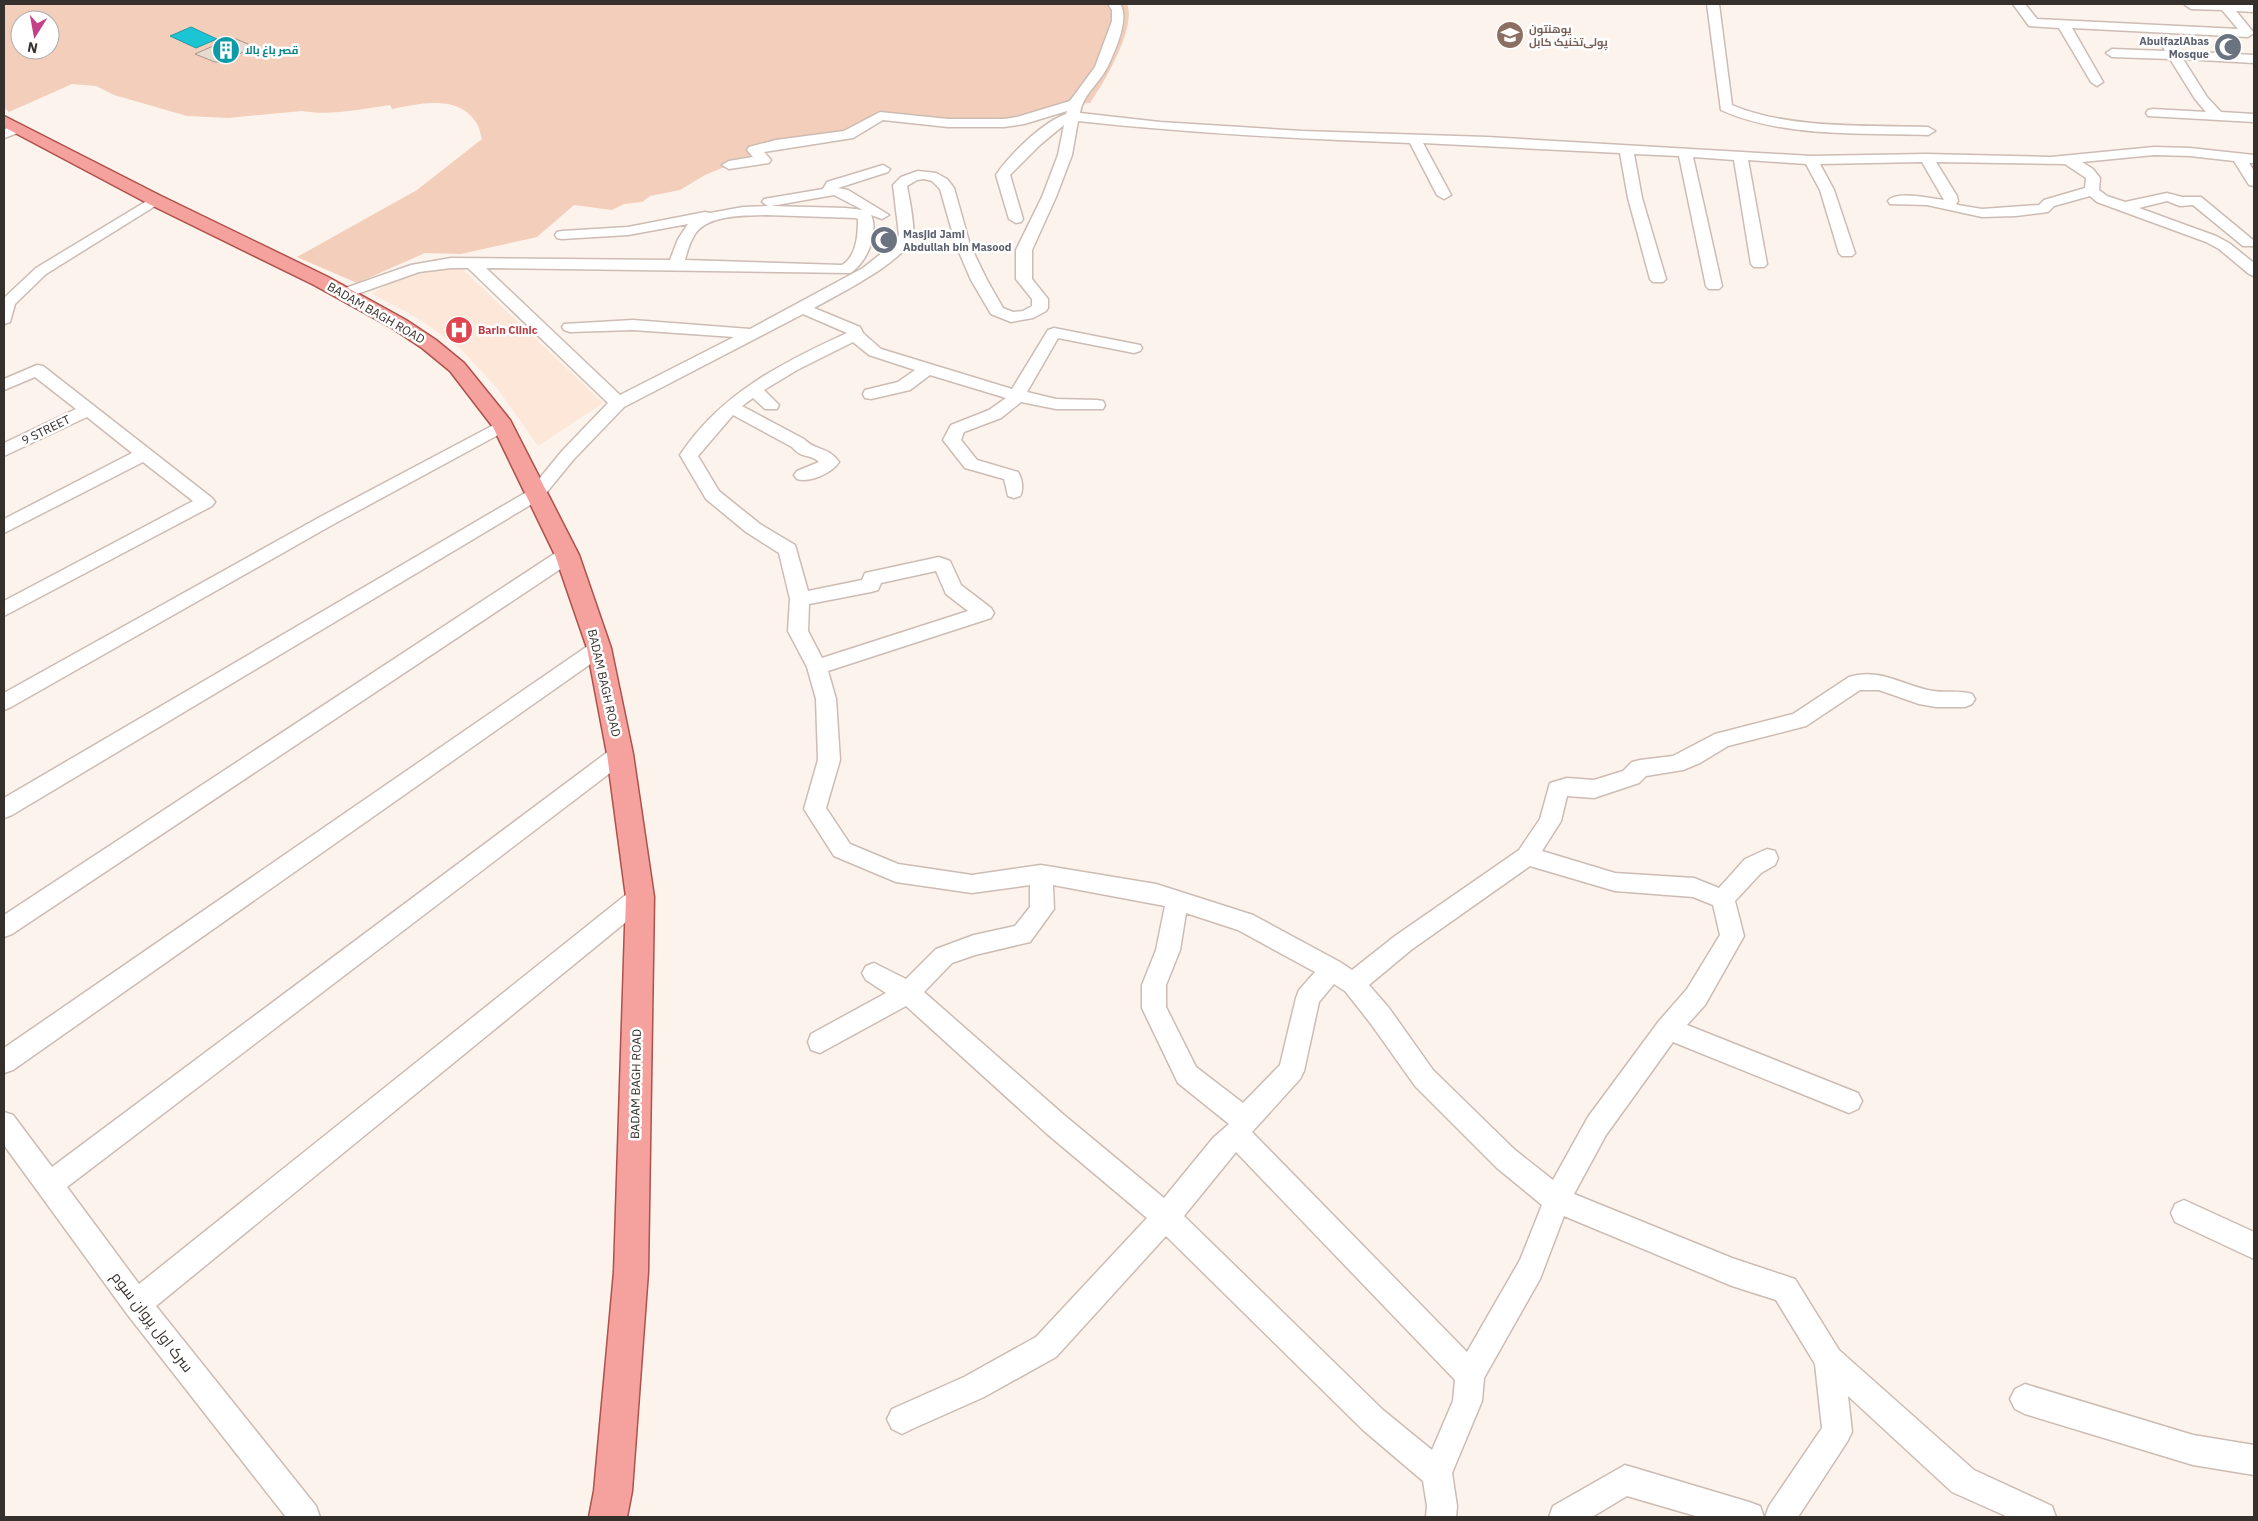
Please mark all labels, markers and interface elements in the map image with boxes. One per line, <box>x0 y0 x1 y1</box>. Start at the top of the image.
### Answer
north arrow <box>10 10 60 60</box>
school or university icon: پوهنتون پولی‌تخنیک کابل <box>1495 20 1525 50</box>
place label: پوهنتون پولی‌تخنیک کابل <box>1529 22 1608 51</box>
mosque icon: AbulfazlAbas Mosque <box>2213 32 2243 62</box>
place label: AbulfazlAbas Mosque <box>2139 34 2209 61</box>
building icon: قصر باغ بالا <box>211 35 241 65</box>
text: N <box>26 38 39 58</box>
place label: قصر باغ بالا <box>245 43 298 58</box>
mosque icon: Masjid Jami Abdullah bin Masood <box>869 225 899 255</box>
place label: Masjid Jami Abdullah bin Masood <box>903 227 1011 254</box>
street label: BADAM BAGH ROAD <box>325 279 428 347</box>
hospital icon: Barin Clinic <box>444 315 474 345</box>
place label: Barin Clinic <box>478 323 538 337</box>
street label: 9 STREET <box>19 411 73 448</box>
street label: BADAM BAGH ROAD <box>585 628 624 738</box>
street label: BADAM BAGH ROAD <box>627 1029 644 1139</box>
street label: سرک اول پروان سوم <box>106 1268 198 1376</box>

